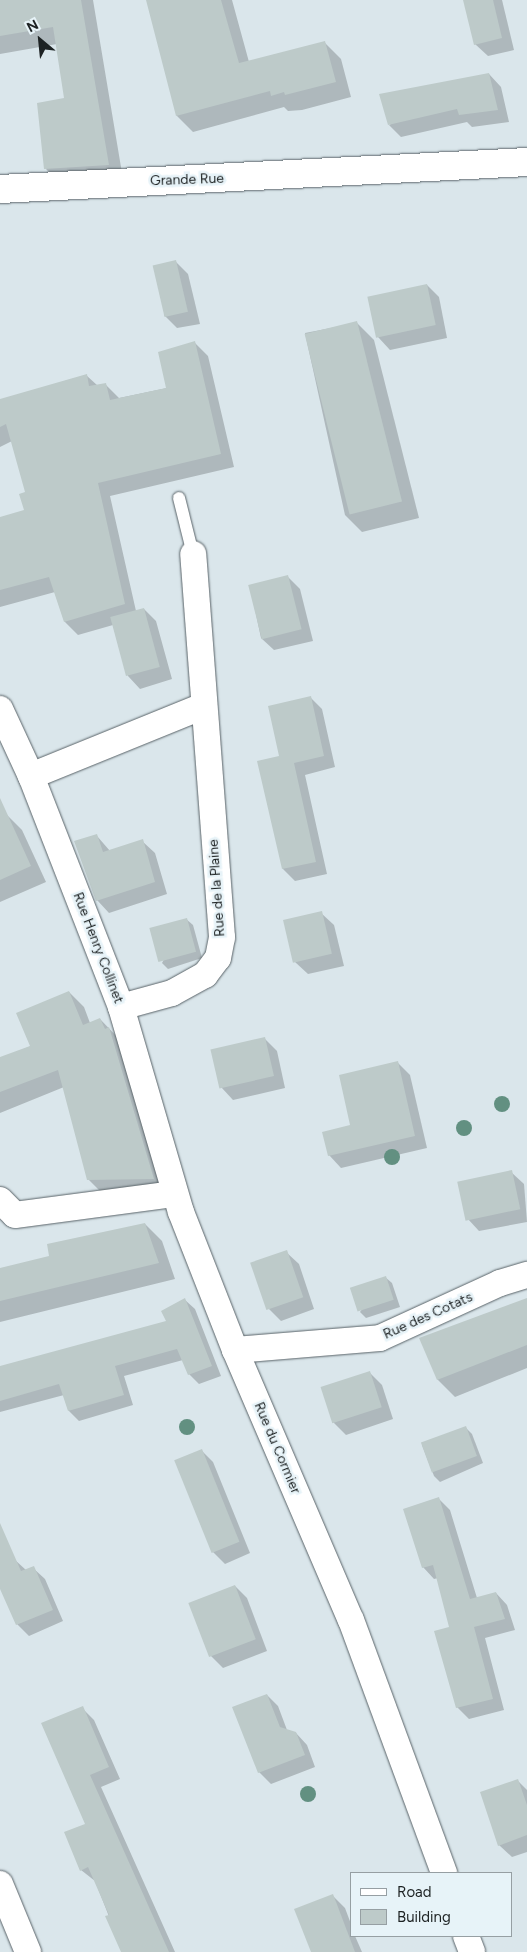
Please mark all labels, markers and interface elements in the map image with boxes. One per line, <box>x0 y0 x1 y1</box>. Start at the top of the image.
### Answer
north arrow <box>15 15 65 65</box>
text: N <box>24 16 41 36</box>
street label: Grande Rue <box>150 170 224 190</box>
street label: Rue de la Plaine <box>205 839 229 937</box>
street label: Rue Henry Collinet <box>69 890 127 1006</box>
street label: Rue des Cotats <box>381 1289 475 1343</box>
street label: Rue du Cormier <box>250 1400 304 1496</box>
legend <box>350 1872 512 1937</box>
text: Road <box>397 1883 432 1901</box>
text: Building <box>397 1908 451 1926</box>

